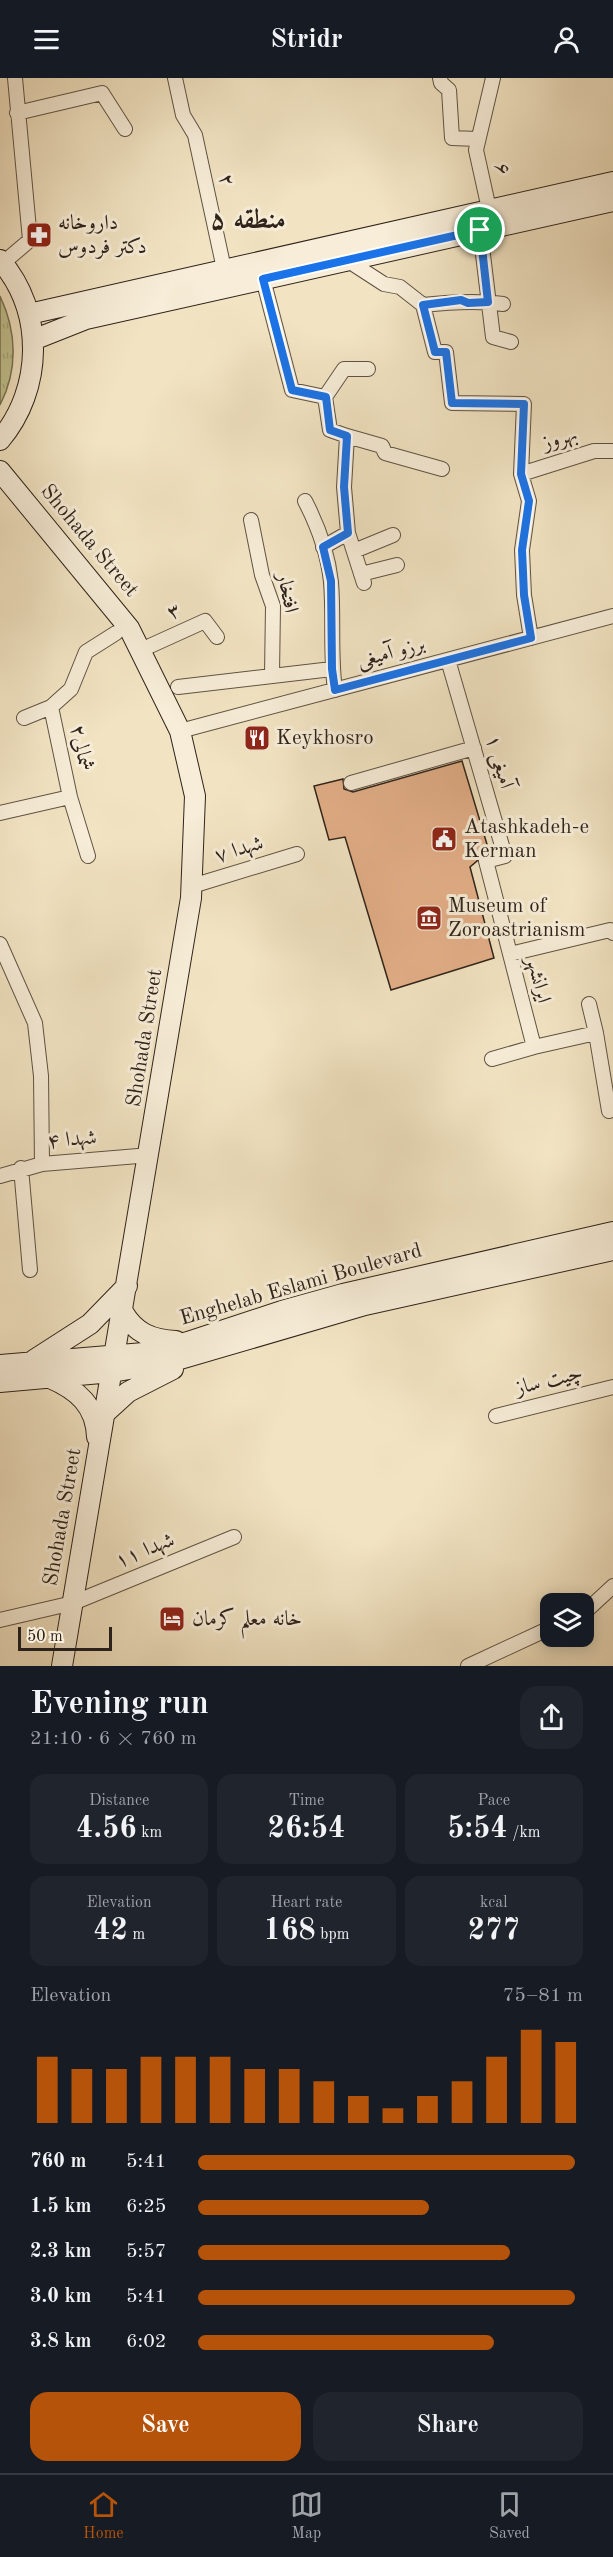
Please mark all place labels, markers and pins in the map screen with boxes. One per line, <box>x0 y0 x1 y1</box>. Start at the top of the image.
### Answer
pin <box>454 204 505 255</box>
place label: داروخانه دکتر فردوس <box>58 213 147 259</box>
pharmacy icon: داروخانه دکتر فردوس <box>24 220 54 250</box>
restaurant icon: Keykhosro <box>242 723 272 753</box>
place label: Keykhosro <box>276 728 374 749</box>
place label: Atashkadeh-e Kerman <box>464 817 589 862</box>
public building icon: Atashkadeh-e Kerman <box>429 824 459 854</box>
place label: Museum of Zoroastrianism <box>448 896 585 941</box>
museum icon: Museum of Zoroastrianism <box>414 903 444 933</box>
hotel icon: خانه معلم کرمان <box>157 1604 187 1634</box>
place label: خانه معلم کرمان <box>192 1607 302 1639</box>

